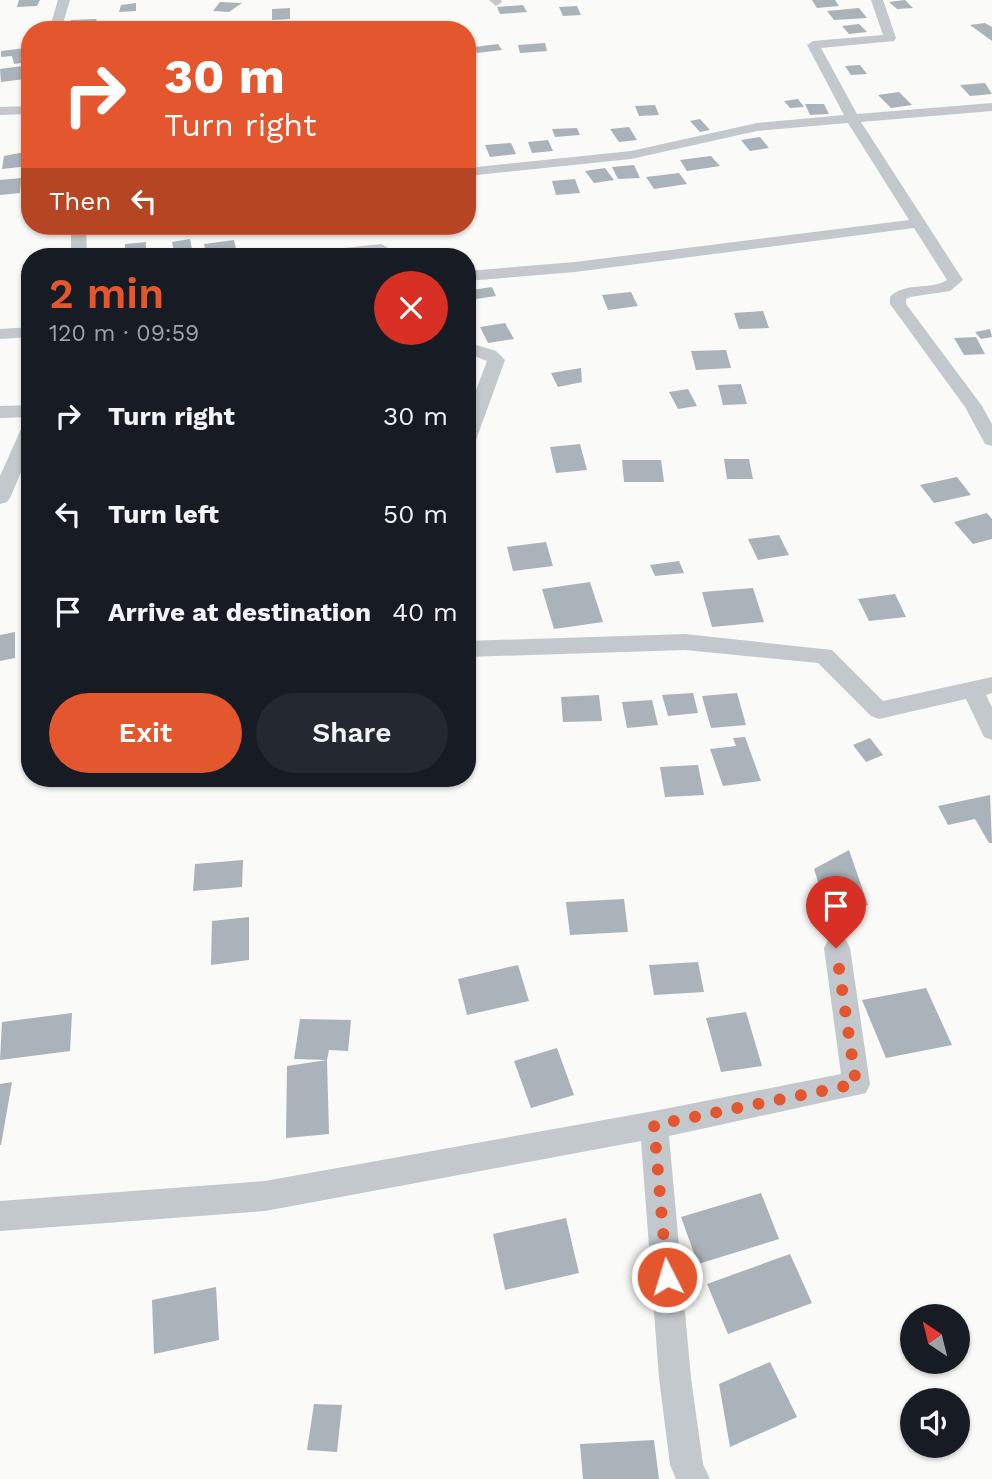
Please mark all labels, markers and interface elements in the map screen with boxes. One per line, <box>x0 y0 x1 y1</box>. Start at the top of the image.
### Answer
text: 30 m <box>164 47 285 105</box>
icon: right <box>49 49 140 140</box>
text: Turn right <box>164 106 316 144</box>
icon: left <box>125 182 163 220</box>
text: Then <box>49 186 111 216</box>
text: 2 min <box>49 269 164 318</box>
button: close <box>374 271 448 345</box>
text: 120 m · 09:59 <box>49 320 199 347</box>
icon: right <box>49 397 87 435</box>
text: Turn right <box>108 401 235 431</box>
text: 30 m <box>383 401 448 431</box>
icon: left <box>49 495 87 533</box>
text: Turn left <box>108 499 219 529</box>
text: 50 m <box>383 499 448 529</box>
icon: arrive <box>49 593 87 631</box>
text: Arrive at destination <box>108 597 371 627</box>
text: 40 m <box>392 597 458 627</box>
button: Exit <box>49 693 242 773</box>
button: Share <box>256 693 448 773</box>
pin <box>806 876 866 948</box>
icon: arrive <box>817 887 855 925</box>
position arrow <box>630 1240 704 1314</box>
north arrow <box>900 1304 970 1374</box>
map controls <box>900 1304 970 1458</box>
button: sound <box>900 1388 970 1458</box>

